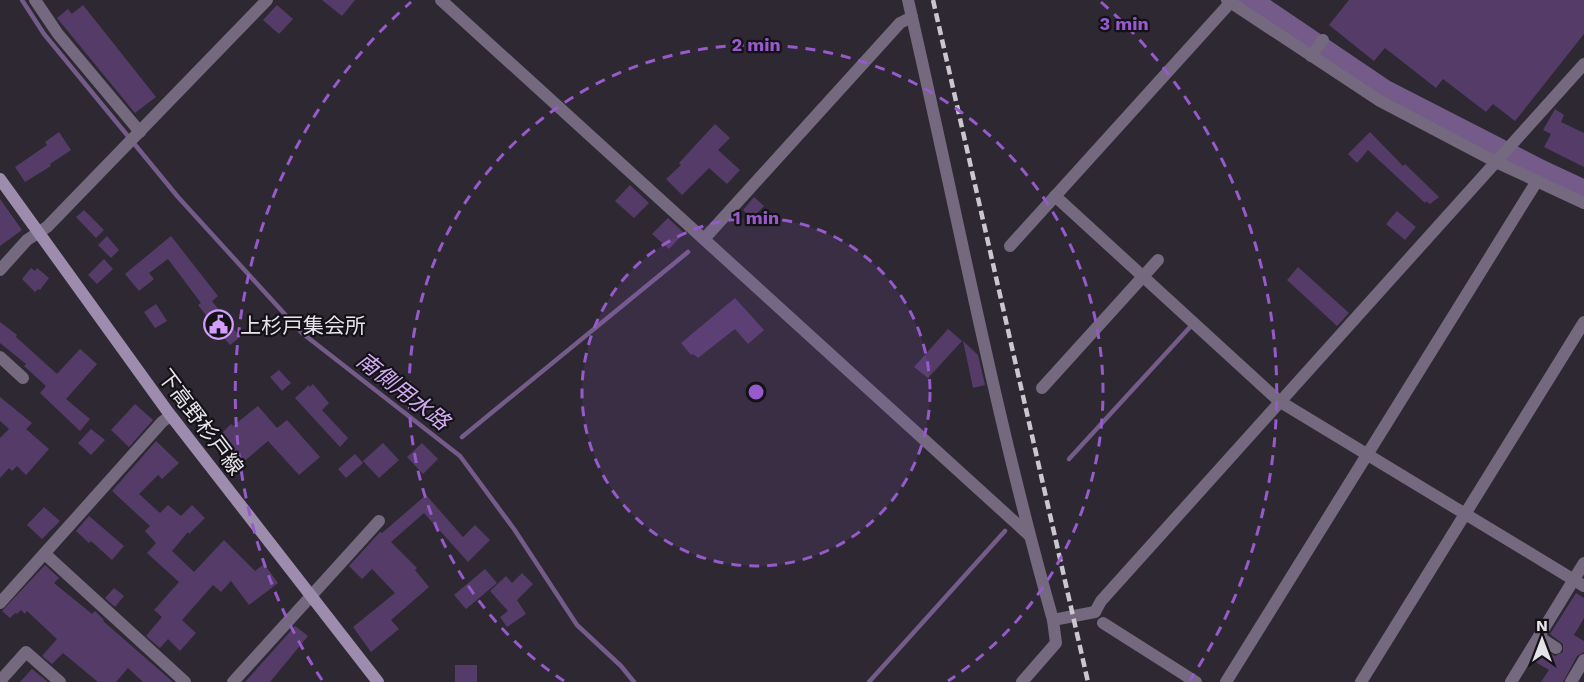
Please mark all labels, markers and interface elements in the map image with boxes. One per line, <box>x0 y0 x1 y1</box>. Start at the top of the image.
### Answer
text: 3 min <box>1099 13 1149 34</box>
text: 2 min <box>731 34 781 55</box>
text: 1 min <box>733 207 779 228</box>
public building icon: 上杉戸集会所 <box>203 309 235 341</box>
place label: 上杉戸集会所 <box>240 313 366 338</box>
water label: 南側用水路 <box>352 347 456 436</box>
street label: 下高野杉戸線 <box>153 364 249 480</box>
centre of rings <box>746 382 766 402</box>
north arrow <box>1512 610 1572 670</box>
text: N <box>1536 616 1548 635</box>

